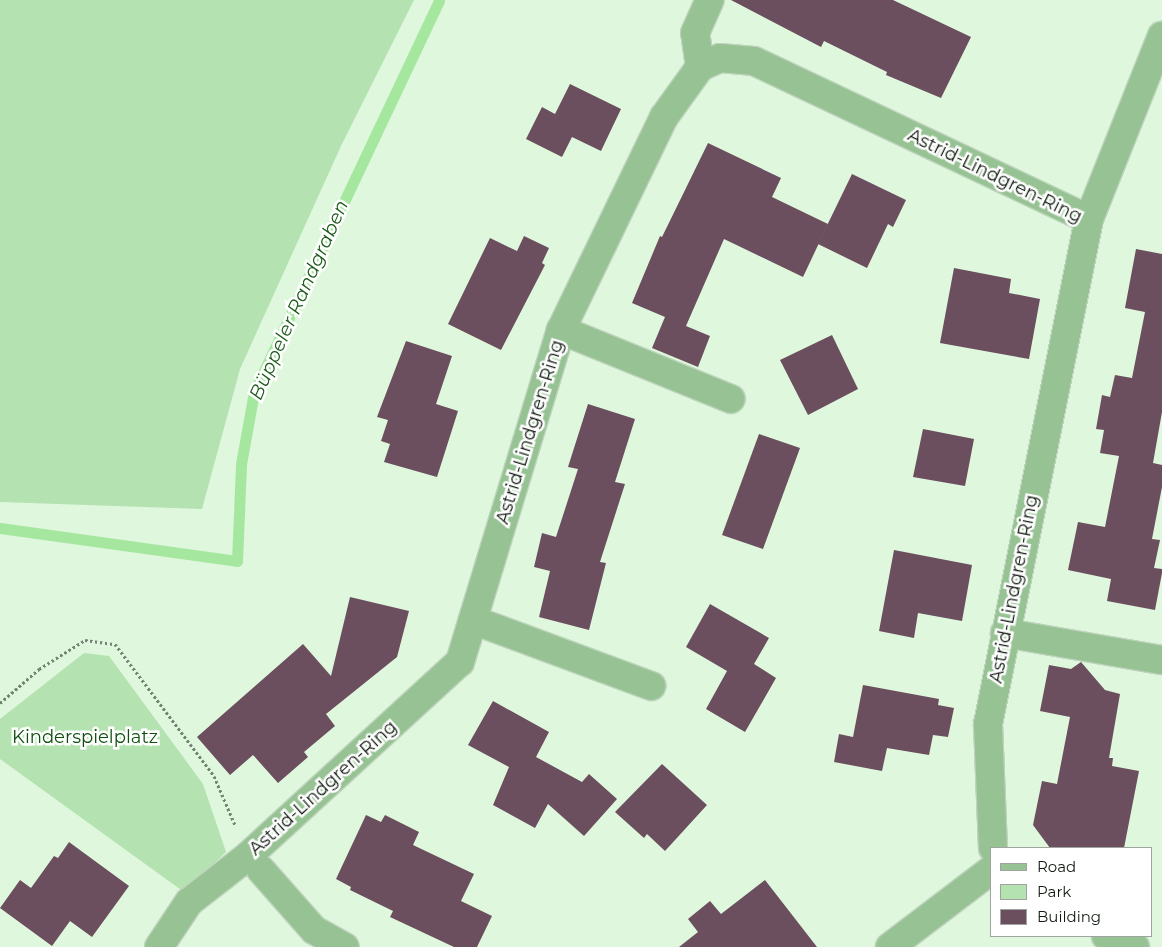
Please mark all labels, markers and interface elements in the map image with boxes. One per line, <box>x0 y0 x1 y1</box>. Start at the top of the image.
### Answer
street label: Astrid-Lindgren-Ring <box>904 124 1086 228</box>
water label: Büppeler Randgraben <box>245 197 353 403</box>
street label: Astrid-Lindgren-Ring <box>492 337 568 527</box>
street label: Astrid-Lindgren-Ring <box>985 493 1043 685</box>
street label: Astrid-Lindgren-Ring <box>245 716 401 860</box>
park label: Kinderspielplatz <box>12 726 158 748</box>
legend <box>990 847 1152 937</box>
text: Road <box>1037 857 1076 876</box>
text: Park <box>1037 882 1071 901</box>
text: Building <box>1037 907 1101 926</box>

